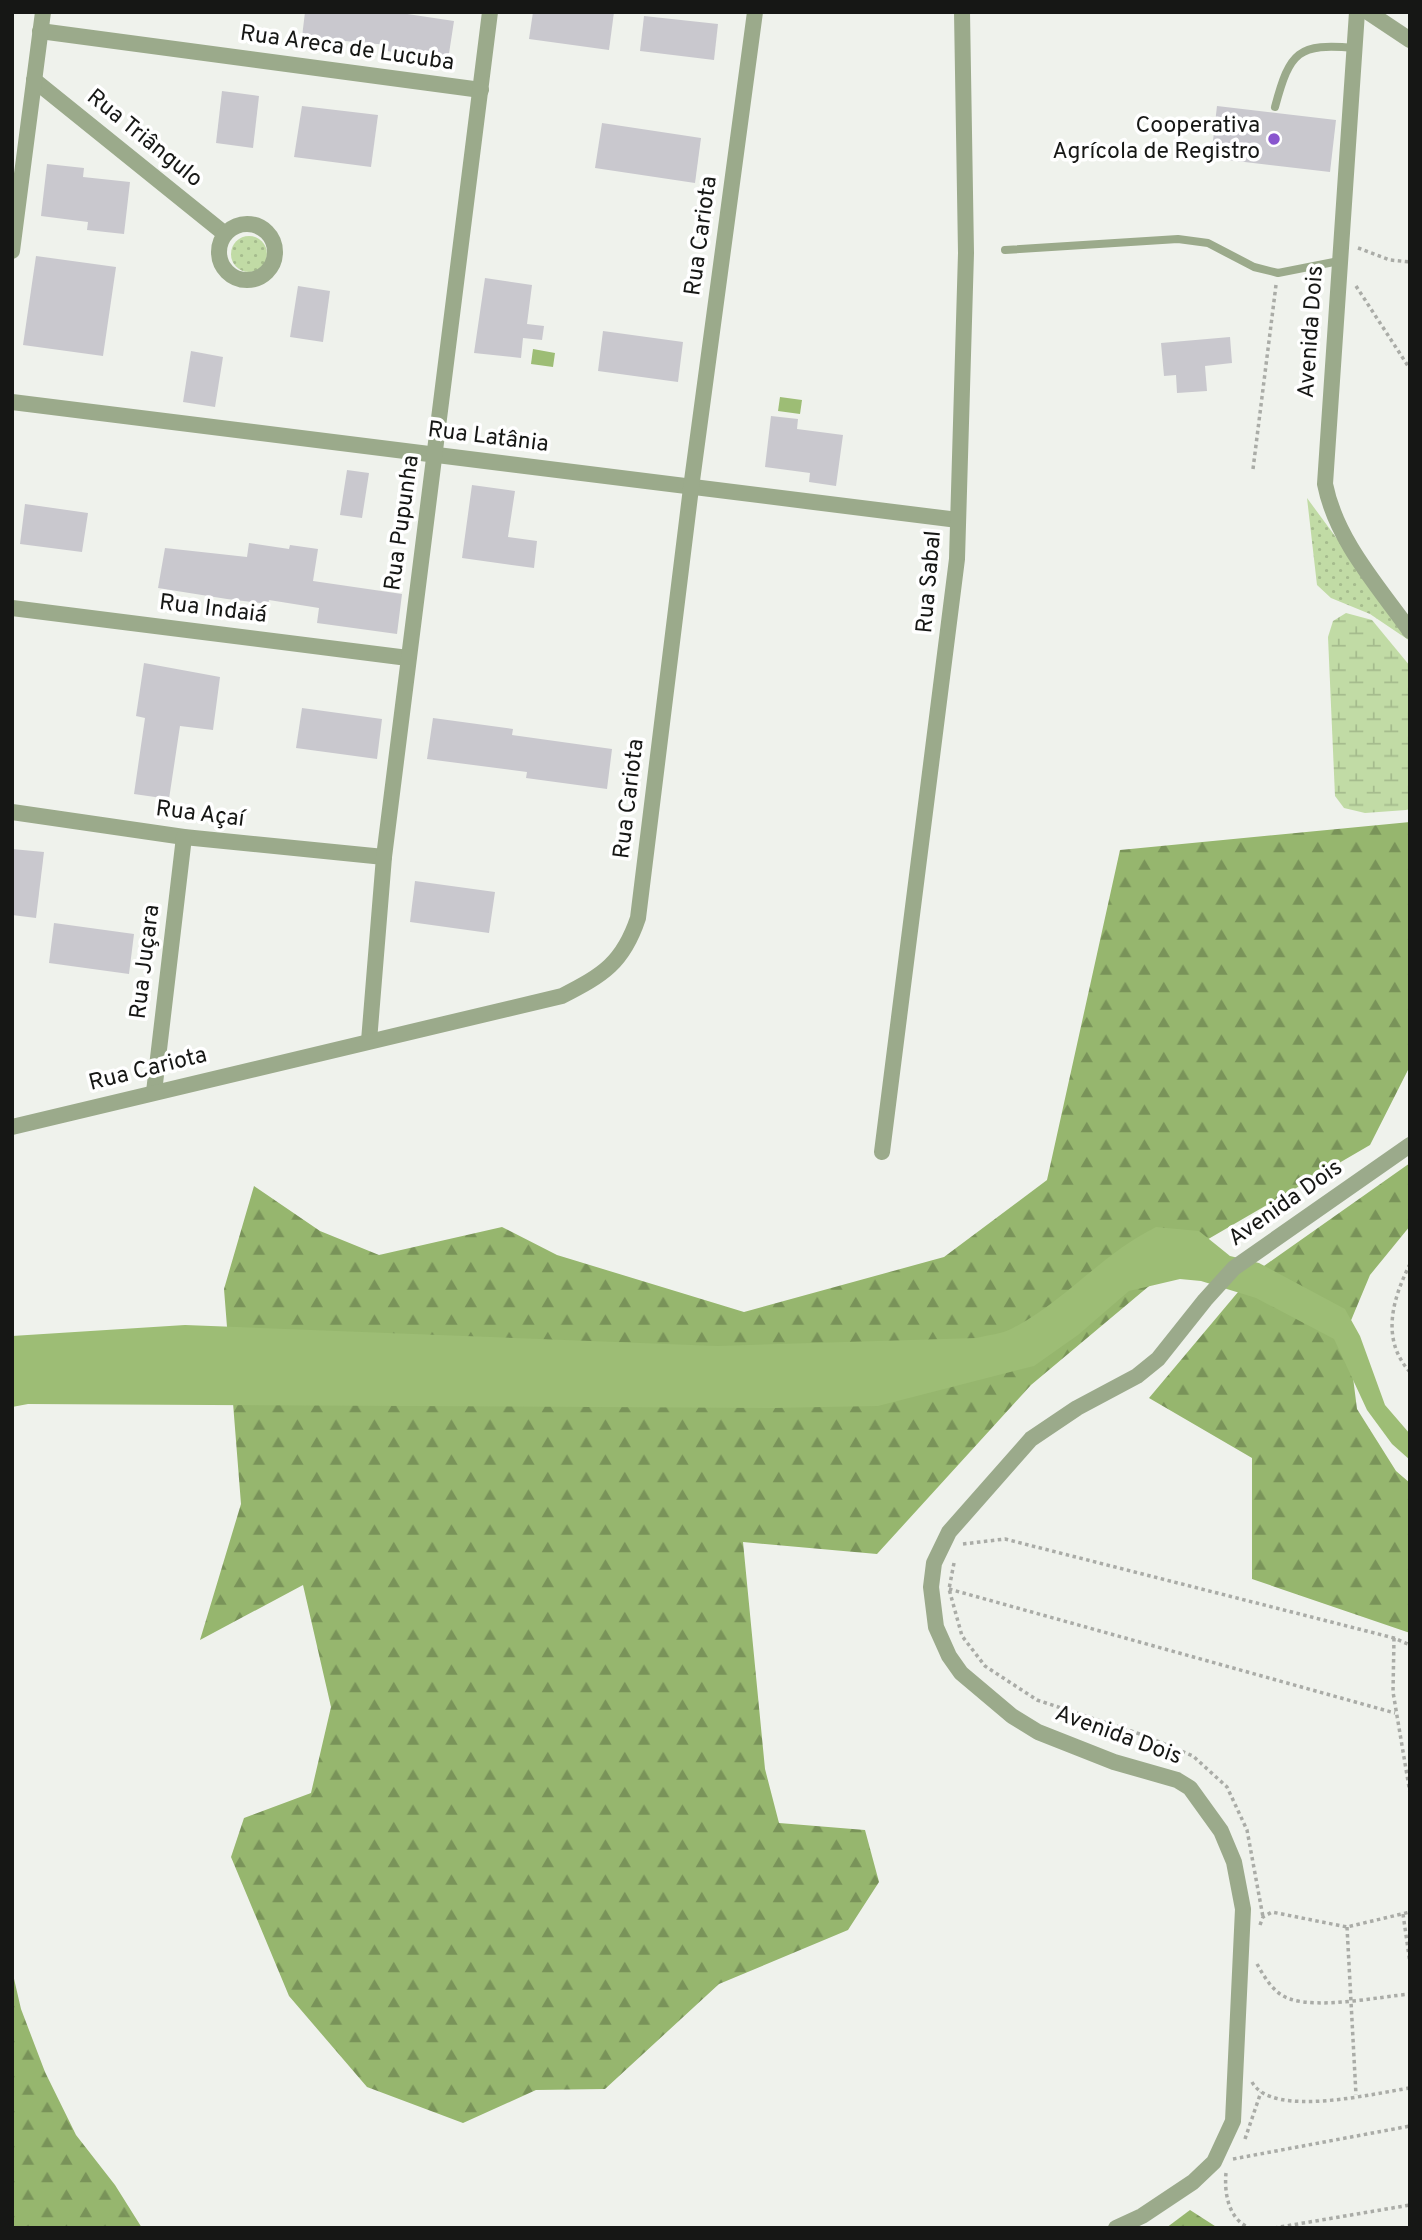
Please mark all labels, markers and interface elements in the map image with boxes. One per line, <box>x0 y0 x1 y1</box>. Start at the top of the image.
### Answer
street label: Rua Areca de Lucuba <box>238 20 456 78</box>
street label: Rua Triângulo <box>80 83 208 195</box>
place label: Cooperativa Agrícola de Registro <box>1052 112 1260 167</box>
marker: Cooperativa Agrícola de Registro <box>1266 131 1282 147</box>
street label: Rua Cariota <box>679 174 725 298</box>
street label: Avenida Dois <box>1293 265 1331 399</box>
street label: Rua Latânia <box>426 416 550 460</box>
street label: Rua Pupunha <box>379 453 427 593</box>
street label: Rua Sabal <box>911 530 949 634</box>
street label: Rua Indaiá <box>157 589 269 631</box>
street label: Rua Cariota <box>608 737 652 861</box>
street label: Rua Açaí <box>154 795 248 835</box>
street label: Rua Juçara <box>125 903 167 1021</box>
street label: Rua Cariota <box>86 1041 210 1099</box>
street label: Avenida Dois <box>1223 1154 1349 1254</box>
street label: Avenida Dois <box>1051 1700 1185 1772</box>

